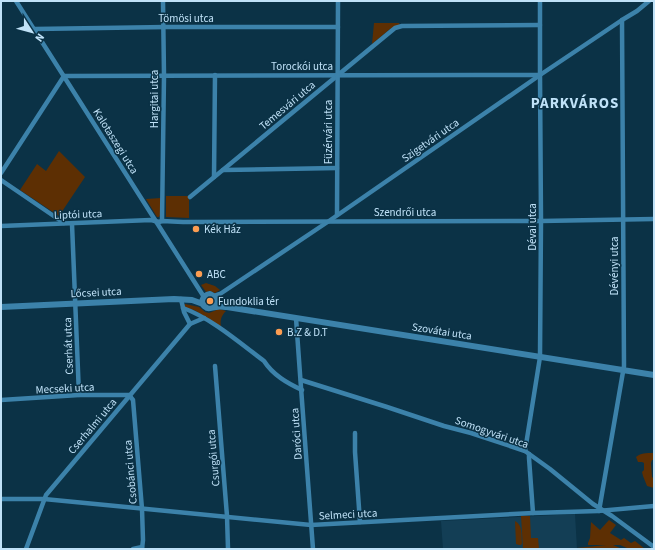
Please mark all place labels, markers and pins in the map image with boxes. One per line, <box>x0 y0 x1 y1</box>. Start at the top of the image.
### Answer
place label: Kék Ház <box>204 222 241 237</box>
marker: Kék Ház <box>191 224 201 234</box>
place label: ABC <box>207 267 226 282</box>
marker: ABC <box>194 269 204 279</box>
place label: Fundoklia tér <box>218 294 279 309</box>
marker: Fundoklia tér <box>205 296 215 306</box>
place label: B.Z & D.T <box>287 325 328 340</box>
marker: B.Z & D.T <box>274 327 284 337</box>

